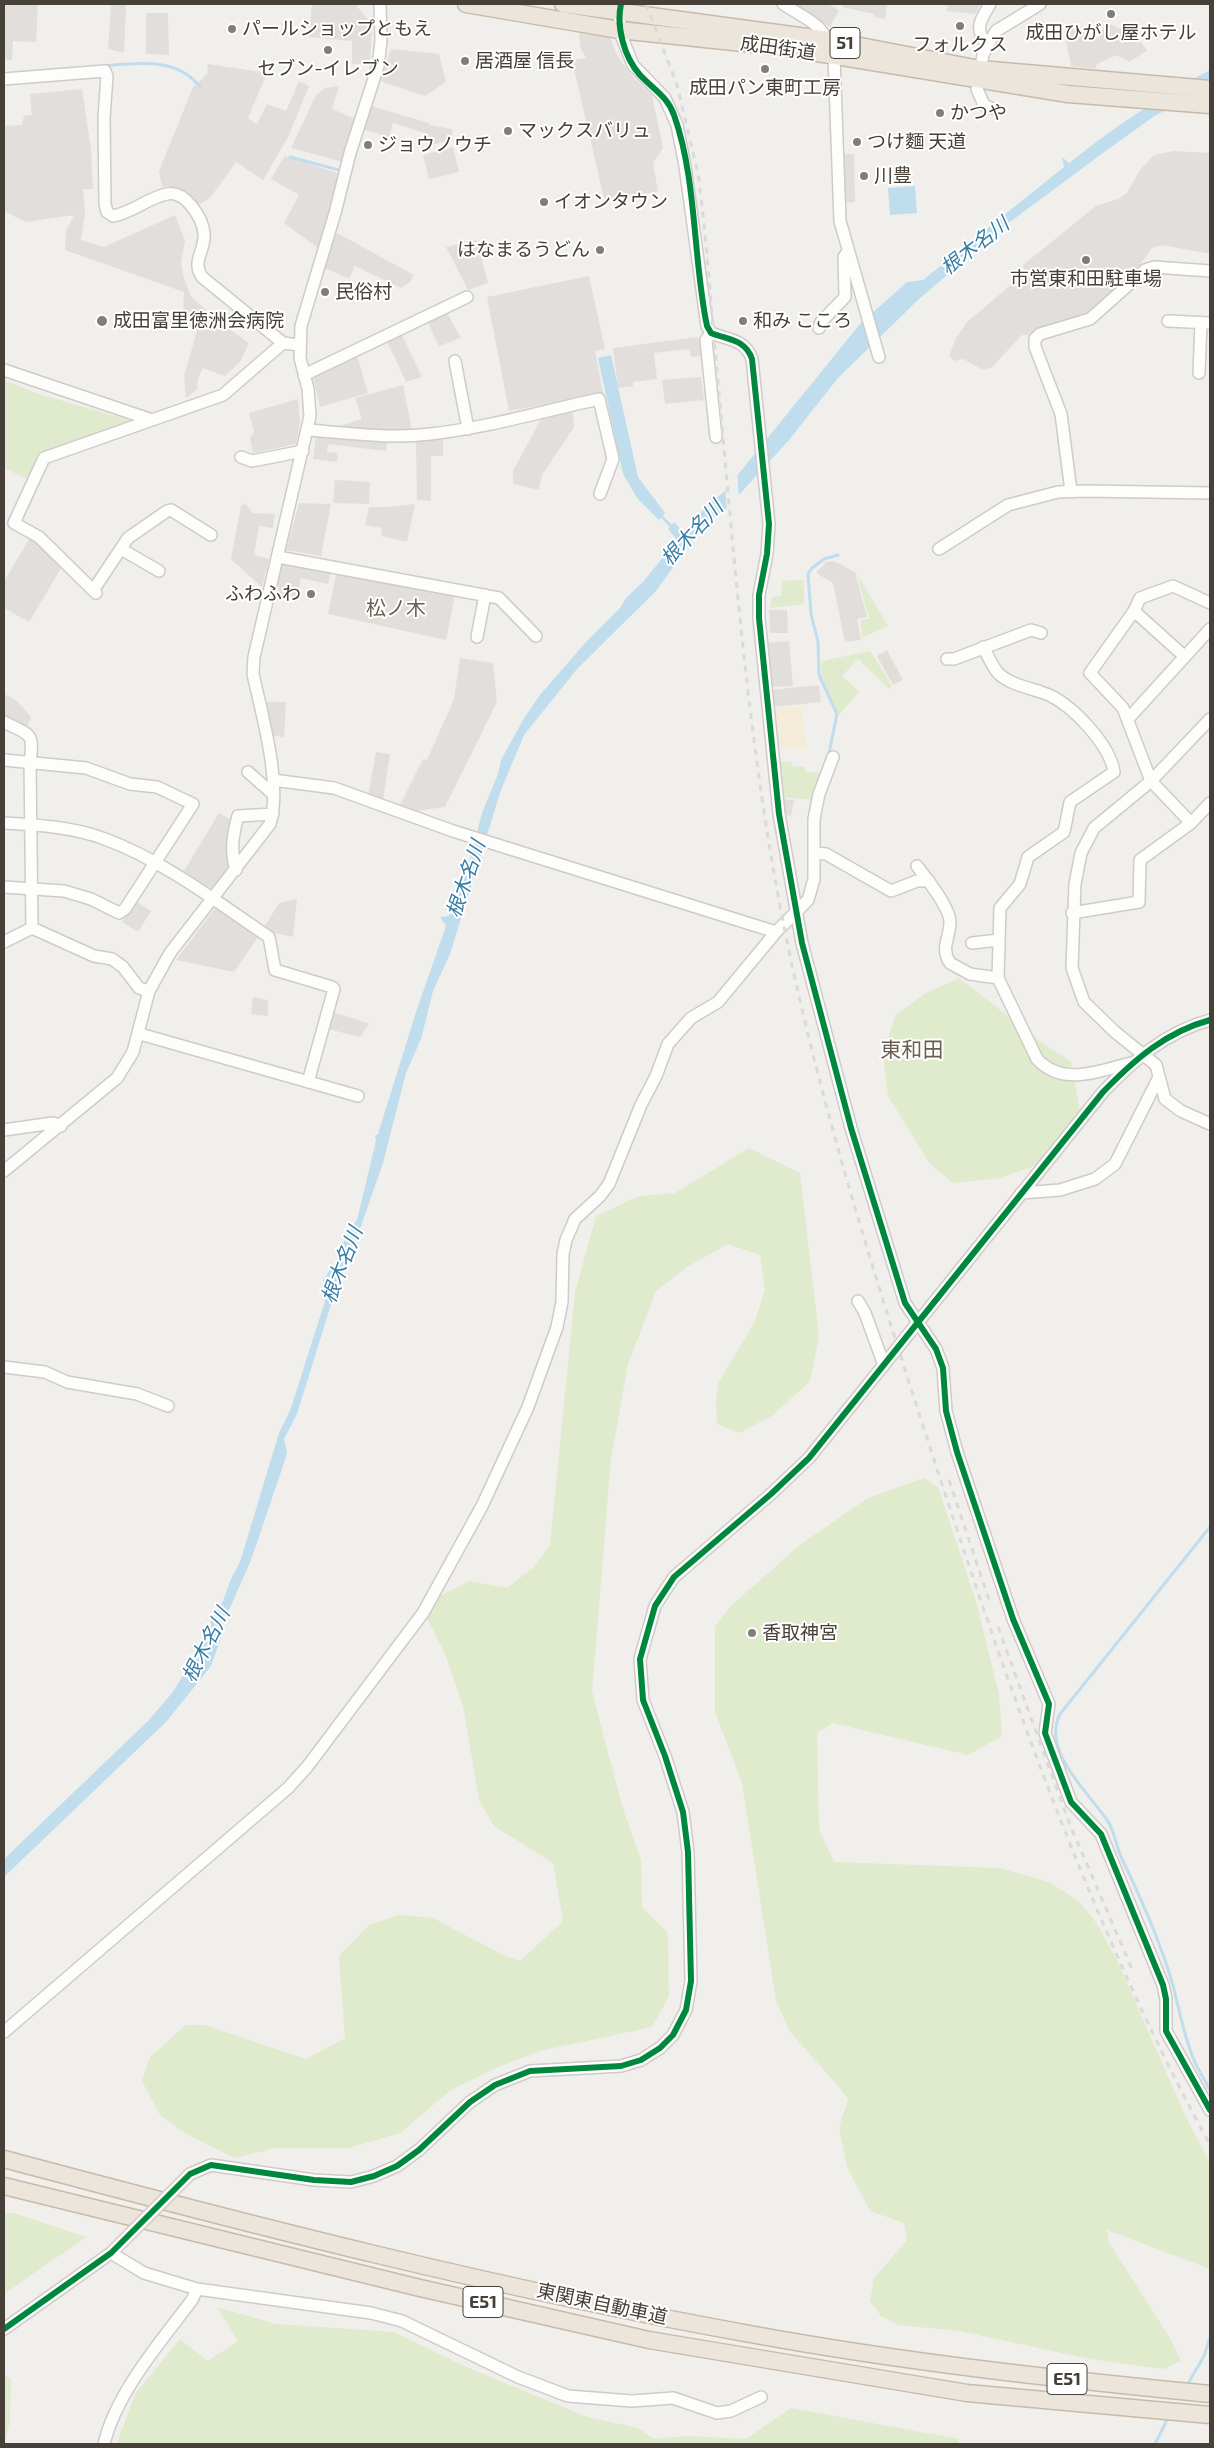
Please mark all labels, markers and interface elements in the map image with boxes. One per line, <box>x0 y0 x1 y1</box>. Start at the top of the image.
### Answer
marker: 成田ひがし屋ホテル <box>1105 8 1117 20</box>
place label: パールショップともえ <box>242 18 432 40</box>
marker: フォルクス <box>954 20 966 32</box>
place label: 成田ひがし屋ホテル <box>1026 22 1196 44</box>
marker: パールショップともえ <box>226 23 238 35</box>
road number: 51 <box>830 28 860 58</box>
street label: 成田街道 <box>739 31 817 65</box>
place label: フォルクス <box>913 34 1007 56</box>
marker: セブン-イレブン <box>322 44 334 56</box>
place label: 居酒屋 信長 <box>475 50 574 72</box>
marker: 居酒屋 信長 <box>459 55 471 67</box>
place label: セブン-イレブン <box>257 58 399 80</box>
marker: 成田パン東町工房 <box>759 63 771 75</box>
place label: 成田パン東町工房 <box>689 77 841 99</box>
place label: かつや <box>950 102 1007 124</box>
marker: かつや <box>934 107 946 119</box>
place label: マックスバリュ <box>518 120 651 142</box>
marker: マックスバリュ <box>502 125 514 137</box>
place label: つけ麵 天道 <box>867 131 966 153</box>
place label: ジョウノウチ <box>378 134 492 156</box>
marker: つけ麵 天道 <box>851 136 863 148</box>
marker: ジョウノウチ <box>362 139 374 151</box>
place label: 川豊 <box>874 165 912 187</box>
marker: 川豊 <box>858 170 870 182</box>
place label: イオンタウン <box>554 191 668 213</box>
marker: イオンタウン <box>538 196 550 208</box>
water label: 根木名川 <box>936 212 1014 280</box>
place label: はなまるうどん <box>457 239 590 261</box>
marker: はなまるうどん <box>594 244 606 256</box>
marker: 市営東和田駐車場 <box>1080 254 1092 266</box>
place label: 市営東和田駐車場 <box>1010 268 1162 290</box>
place label: 民俗村 <box>335 281 392 303</box>
marker: 民俗村 <box>319 286 331 298</box>
place label: 成田富里徳洲会病院 <box>113 310 284 332</box>
place label: 和み こころ <box>753 310 852 332</box>
marker: 成田富里徳洲会病院 <box>95 314 109 328</box>
marker: 和み こころ <box>737 315 749 327</box>
water label: 根木名川 <box>656 496 728 570</box>
place label: ふわふわ <box>225 583 301 605</box>
marker: ふわふわ <box>305 588 317 600</box>
district label: 松ノ木 <box>366 596 426 620</box>
water label: 根木名川 <box>442 837 490 921</box>
district label: 東和田 <box>881 1037 943 1063</box>
water label: 根木名川 <box>316 1223 368 1307</box>
water label: 根木名川 <box>177 1604 235 1686</box>
place label: 香取神宮 <box>762 1622 838 1644</box>
marker: 香取神宮 <box>746 1627 758 1639</box>
street label: 東関東自動車道 <box>535 2279 669 2329</box>
road number: E51 <box>463 2286 503 2318</box>
road number: E51 <box>1047 2364 1087 2394</box>

